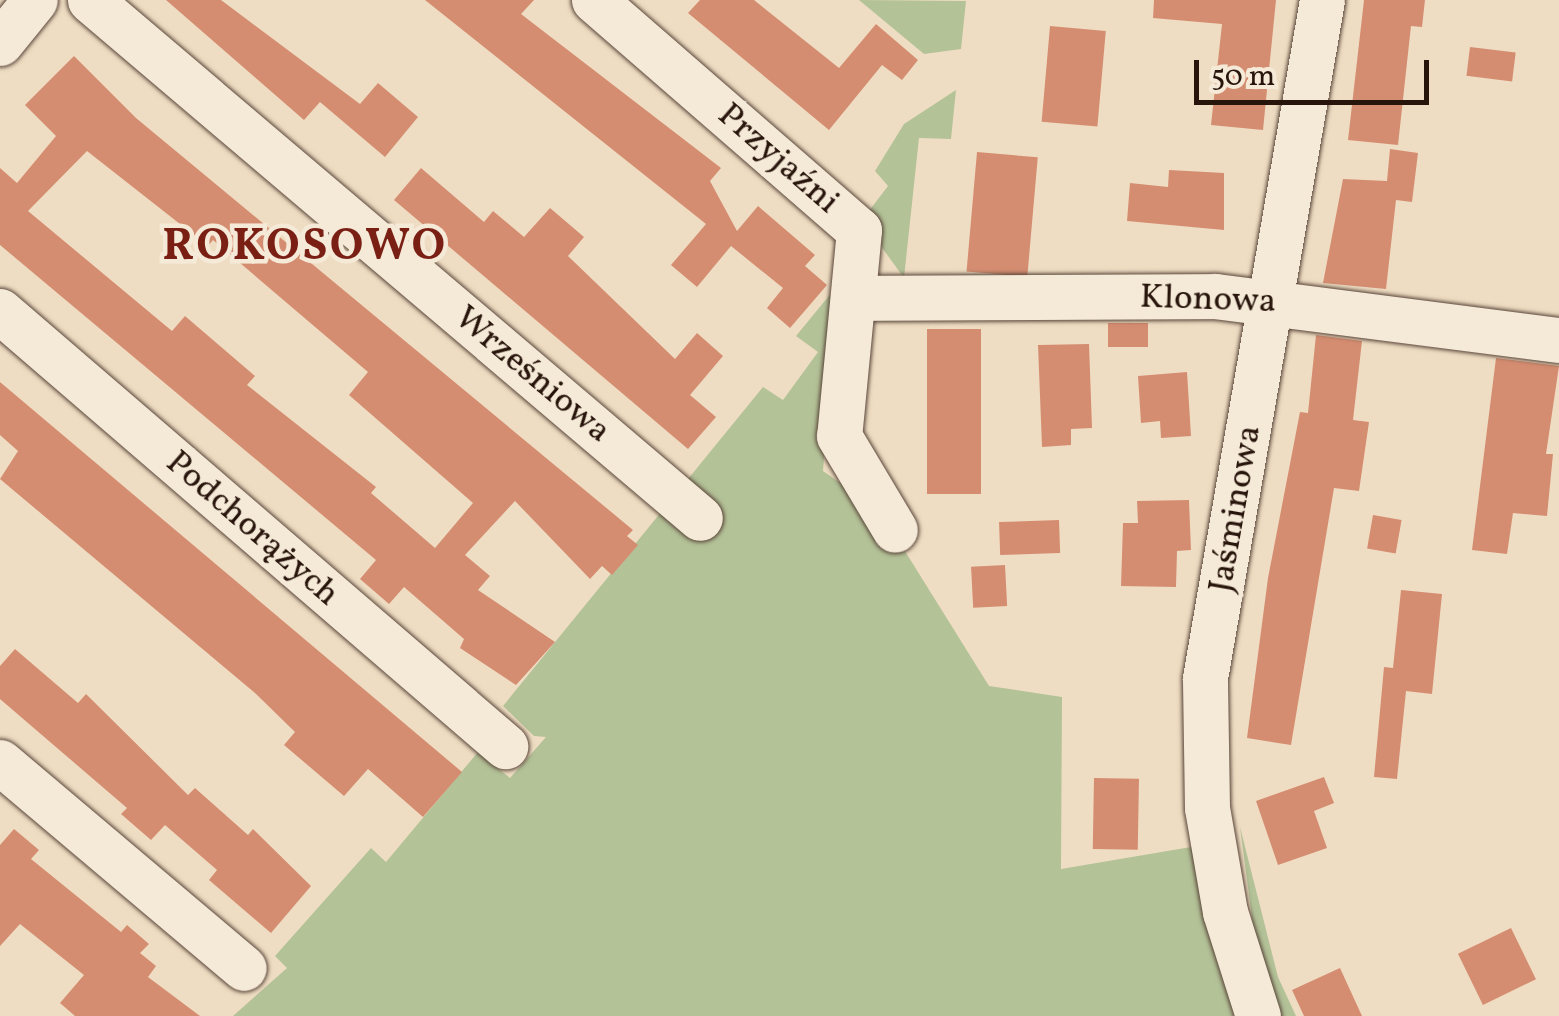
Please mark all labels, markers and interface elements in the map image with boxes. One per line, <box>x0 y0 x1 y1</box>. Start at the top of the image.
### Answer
scale bar <box>1199 40 1434 102</box>
text: 50 m <box>1211 56 1275 98</box>
street label: Przyjaźni <box>708 95 848 223</box>
district label: ROKOSOWO <box>162 221 448 275</box>
street label: Klonowa <box>1139 277 1277 323</box>
street label: Wrześniowa <box>445 297 619 453</box>
street label: Jaśminowa <box>1201 422 1271 596</box>
street label: Podchorążych <box>157 442 347 616</box>

